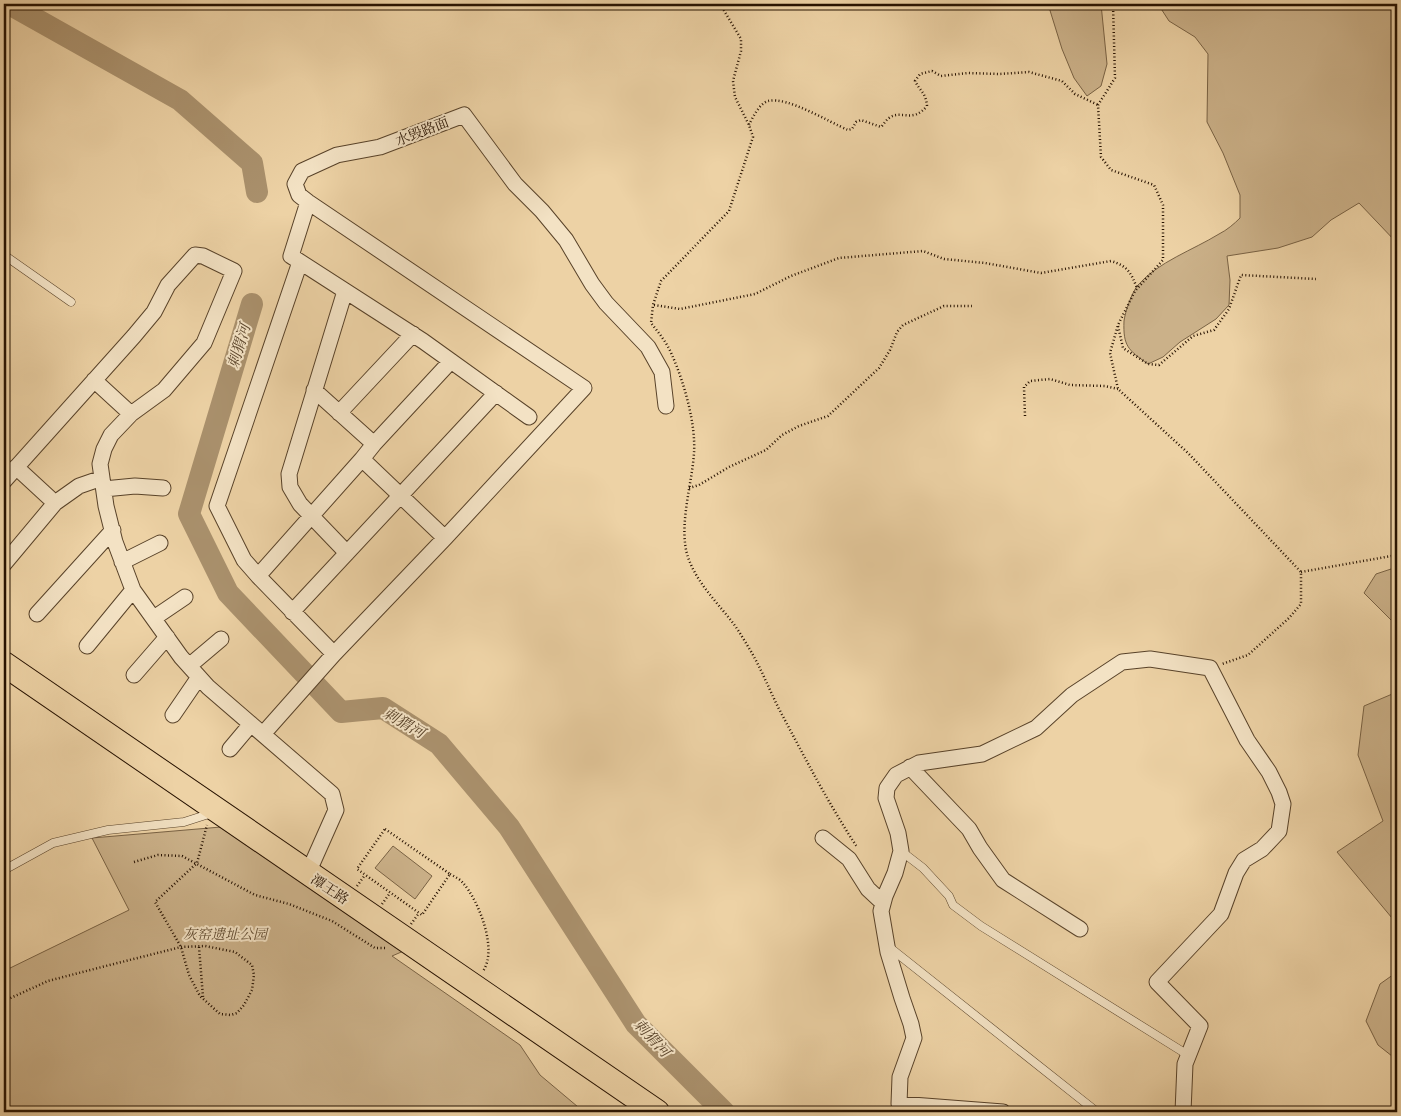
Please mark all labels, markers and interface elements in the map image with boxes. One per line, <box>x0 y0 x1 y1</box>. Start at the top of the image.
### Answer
street label: 水毁路面 <box>393 113 452 150</box>
water label: 刺猬河 <box>223 319 256 370</box>
water label: 刺猬河 <box>380 703 431 744</box>
street label: 潭王路 <box>307 870 352 909</box>
park label: 灰窑遗址公园 <box>183 925 269 944</box>
water label: 刺猬河 <box>629 1015 677 1063</box>

